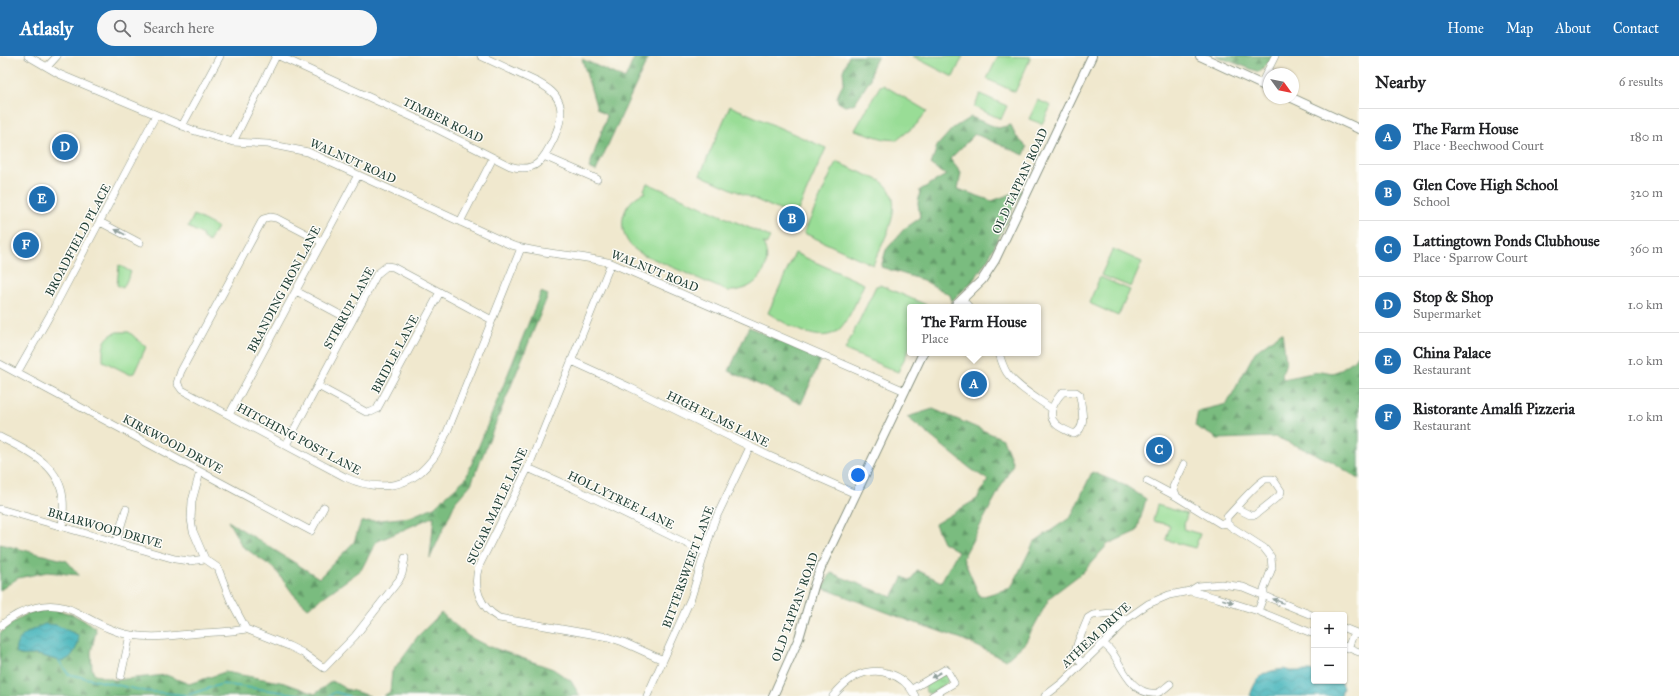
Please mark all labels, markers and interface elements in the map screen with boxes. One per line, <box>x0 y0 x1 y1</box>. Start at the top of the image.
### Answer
search box <box>97 10 377 46</box>
text: Atlasly <box>20 17 73 40</box>
icon: search <box>111 17 133 39</box>
text: Search here <box>143 19 214 37</box>
text: Home <box>1447 20 1484 37</box>
text: Map <box>1506 20 1533 37</box>
text: About <box>1555 20 1591 37</box>
text: Contact <box>1613 20 1659 37</box>
north arrow <box>1263 68 1299 104</box>
text: Nearby <box>1375 72 1426 93</box>
text: 6 results <box>1619 74 1663 90</box>
street label: TIMBER ROAD <box>400 94 486 146</box>
text: The Farm House <box>1413 120 1518 138</box>
street label: OLD TAPPAN ROAD <box>989 126 1051 236</box>
text: A <box>1384 129 1392 145</box>
text: 180 m <box>1630 129 1663 145</box>
pin: D <box>52 132 78 162</box>
street label: WALNUT ROAD <box>308 136 398 186</box>
text: Place · Beechwood Court <box>1413 138 1544 154</box>
text: Glen Cove High School <box>1413 176 1558 194</box>
street label: BROADFIELD PLACE <box>42 181 114 299</box>
pin: E <box>29 184 55 214</box>
text: B <box>1384 185 1392 201</box>
text: 320 m <box>1630 185 1663 201</box>
text: School <box>1413 194 1450 210</box>
pin: B <box>779 204 805 234</box>
street label: BRANDING IRON LANE <box>245 223 324 355</box>
one-way arrow <box>114 229 126 235</box>
pin: F <box>13 230 39 260</box>
text: Lattingtown Ponds Clubhouse <box>1413 232 1600 250</box>
text: C <box>1384 241 1392 257</box>
text: 360 m <box>1630 241 1663 257</box>
street label: WALNUT ROAD <box>609 247 701 295</box>
text: Place · Sparrow Court <box>1413 250 1528 266</box>
street label: STIRRUP LANE <box>321 264 378 352</box>
text: Stop & Shop <box>1413 288 1493 306</box>
text: D <box>1383 297 1393 313</box>
text: 1.0 km <box>1628 297 1663 313</box>
popup <box>907 304 1041 356</box>
text: Supermarket <box>1413 306 1481 322</box>
street label: BRIDLE LANE <box>368 312 422 396</box>
text: The Farm House <box>921 313 1027 331</box>
text: Place <box>921 331 949 347</box>
text: China Palace <box>1413 344 1491 362</box>
text: E <box>1383 353 1393 369</box>
text: 1.0 km <box>1628 353 1663 369</box>
text: Restaurant <box>1413 362 1471 378</box>
pin: A <box>961 369 987 399</box>
street label: HIGH ELMS LANE <box>664 388 772 450</box>
street label: HITCHING POST LANE <box>234 400 364 478</box>
text: Ristorante Amalfi Pizzeria <box>1413 400 1575 418</box>
text: F <box>1384 409 1392 425</box>
text: 1.0 km <box>1628 409 1663 425</box>
street label: KIRKWOOD DRIVE <box>120 412 226 477</box>
text: Restaurant <box>1413 418 1471 434</box>
pin: C <box>1146 435 1172 465</box>
street label: SUGAR MAPLE LANE <box>464 445 530 567</box>
your location <box>848 465 868 485</box>
street label: HOLLYTREE LANE <box>565 468 677 532</box>
street label: BITTERSWEET LANE <box>659 504 717 630</box>
street label: BRIARWOOD DRIVE <box>46 505 164 551</box>
street label: OLD TAPPAN ROAD <box>769 551 821 663</box>
one-way arrow <box>1222 598 1234 604</box>
one-way arrow <box>1272 598 1283 604</box>
street label: ATHEM DRIVE <box>1058 599 1134 671</box>
map controls <box>1311 612 1347 684</box>
button: + <box>1311 612 1347 648</box>
button: − <box>1311 648 1347 684</box>
one-way arrow <box>930 671 942 678</box>

